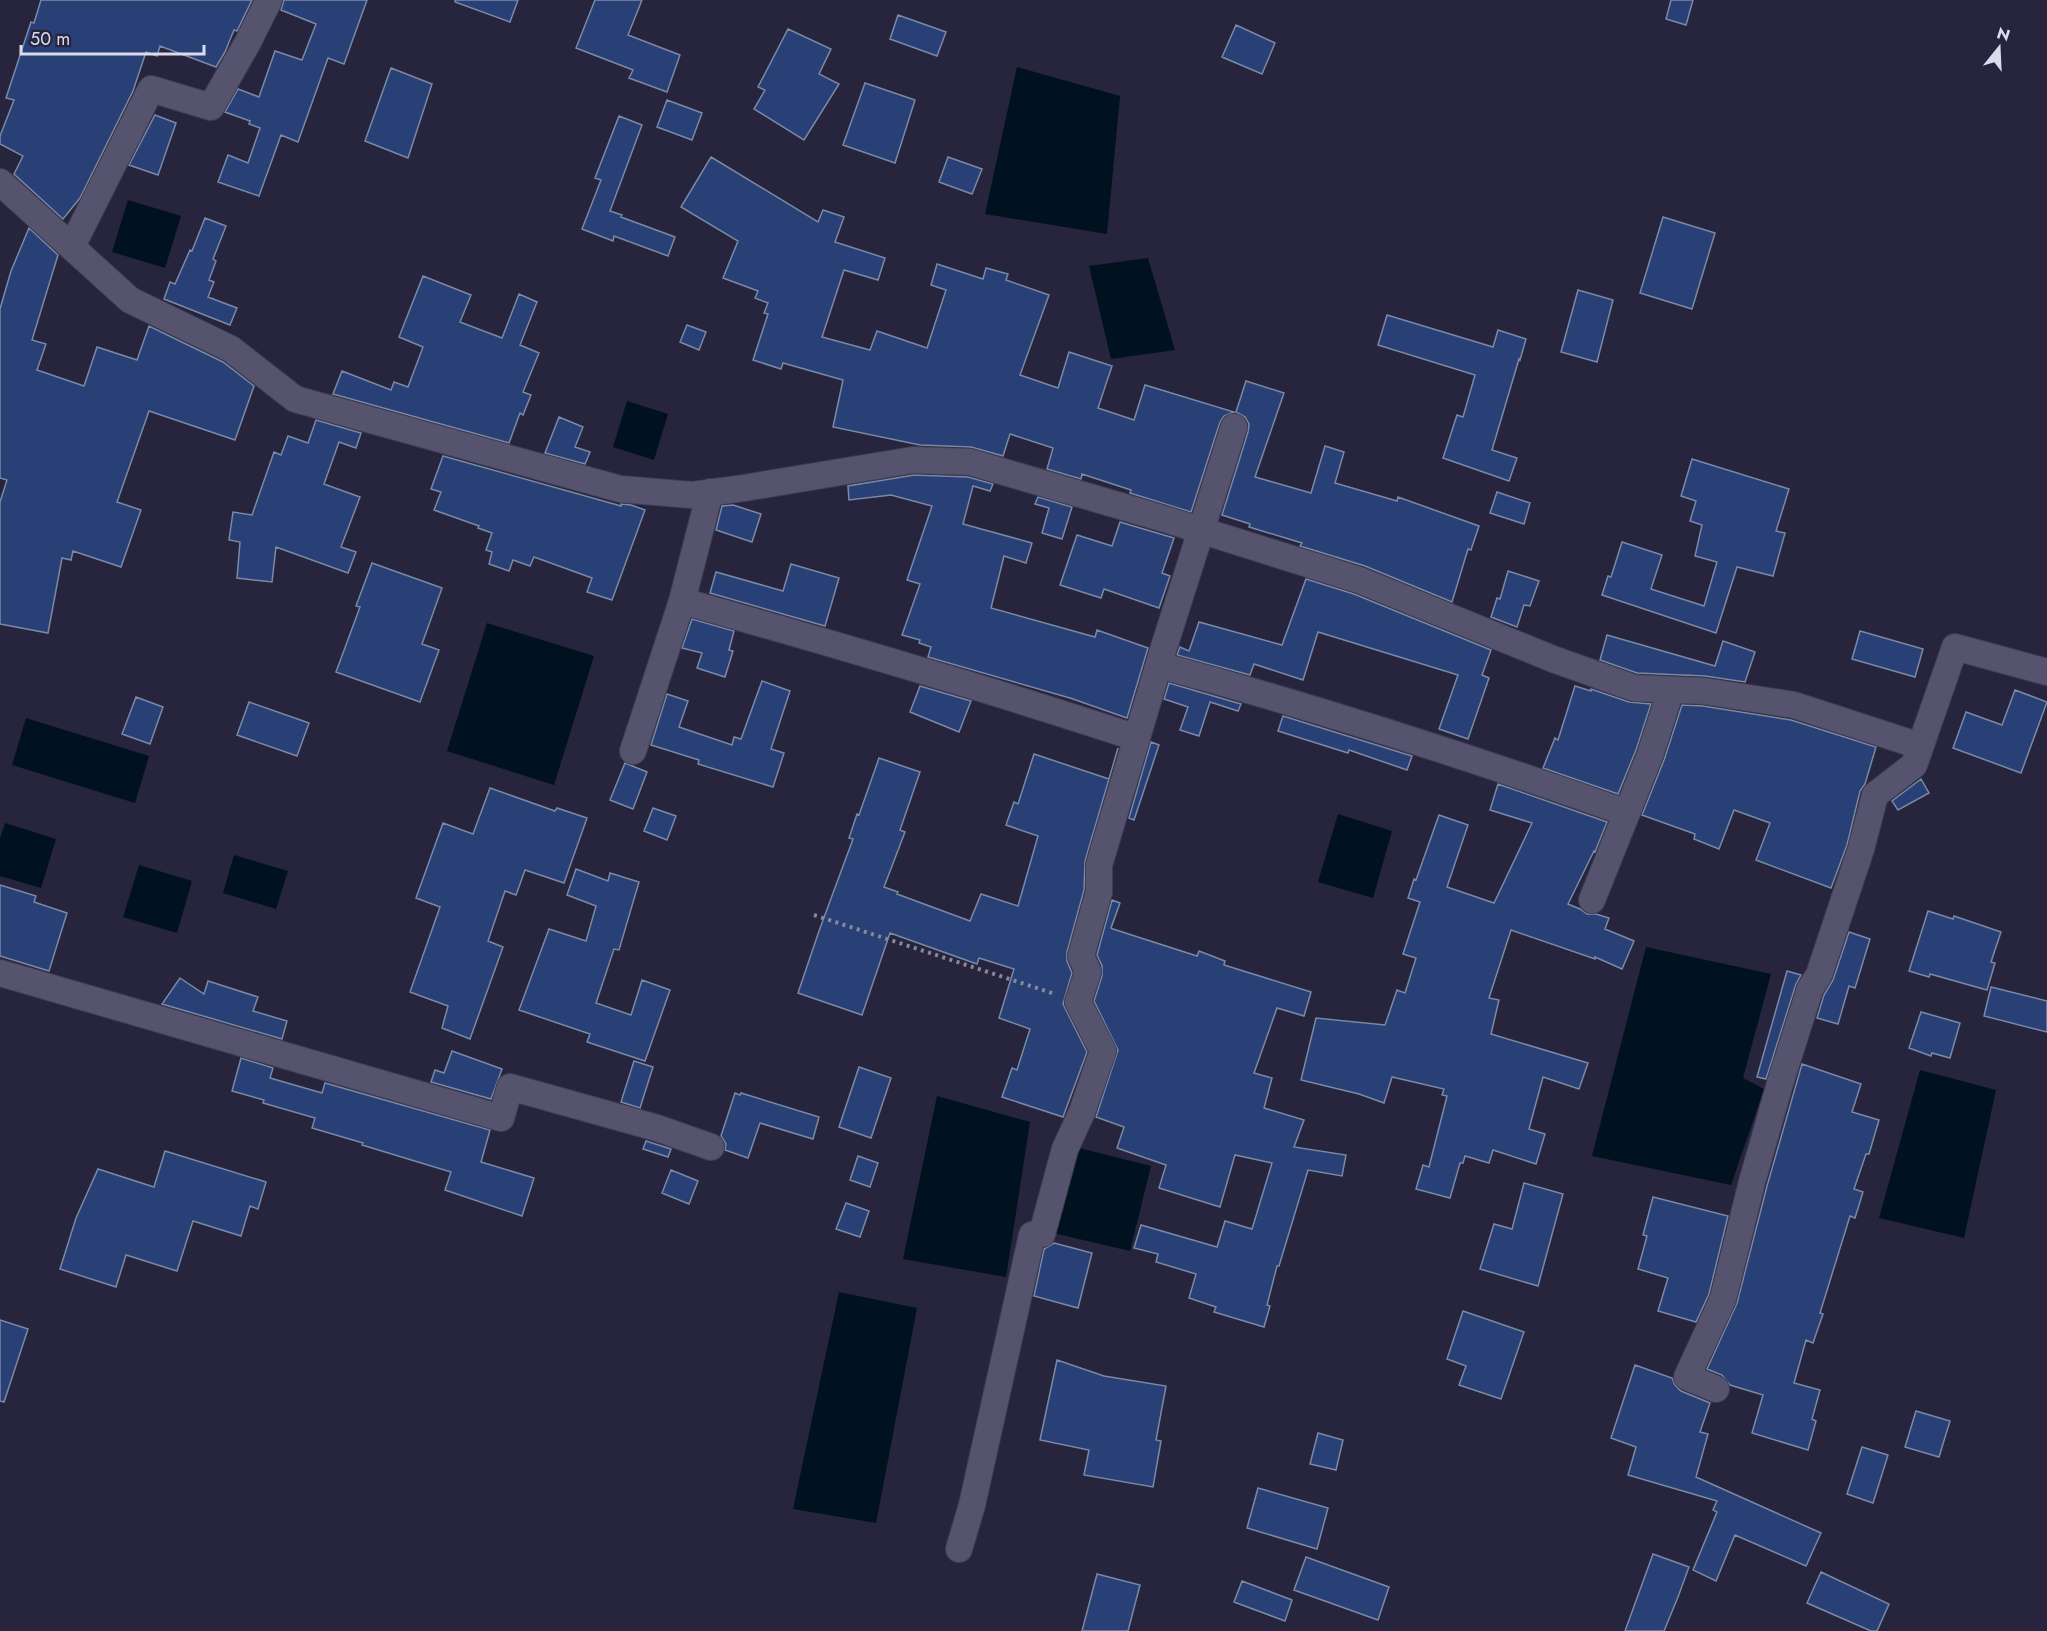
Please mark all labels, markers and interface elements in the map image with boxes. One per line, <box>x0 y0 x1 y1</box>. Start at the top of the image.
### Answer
scale bar <box>21 18 204 56</box>
north arrow <box>1969 18 2029 78</box>
text: N <box>1994 21 2013 47</box>
text: 50 m <box>30 26 70 52</box>

